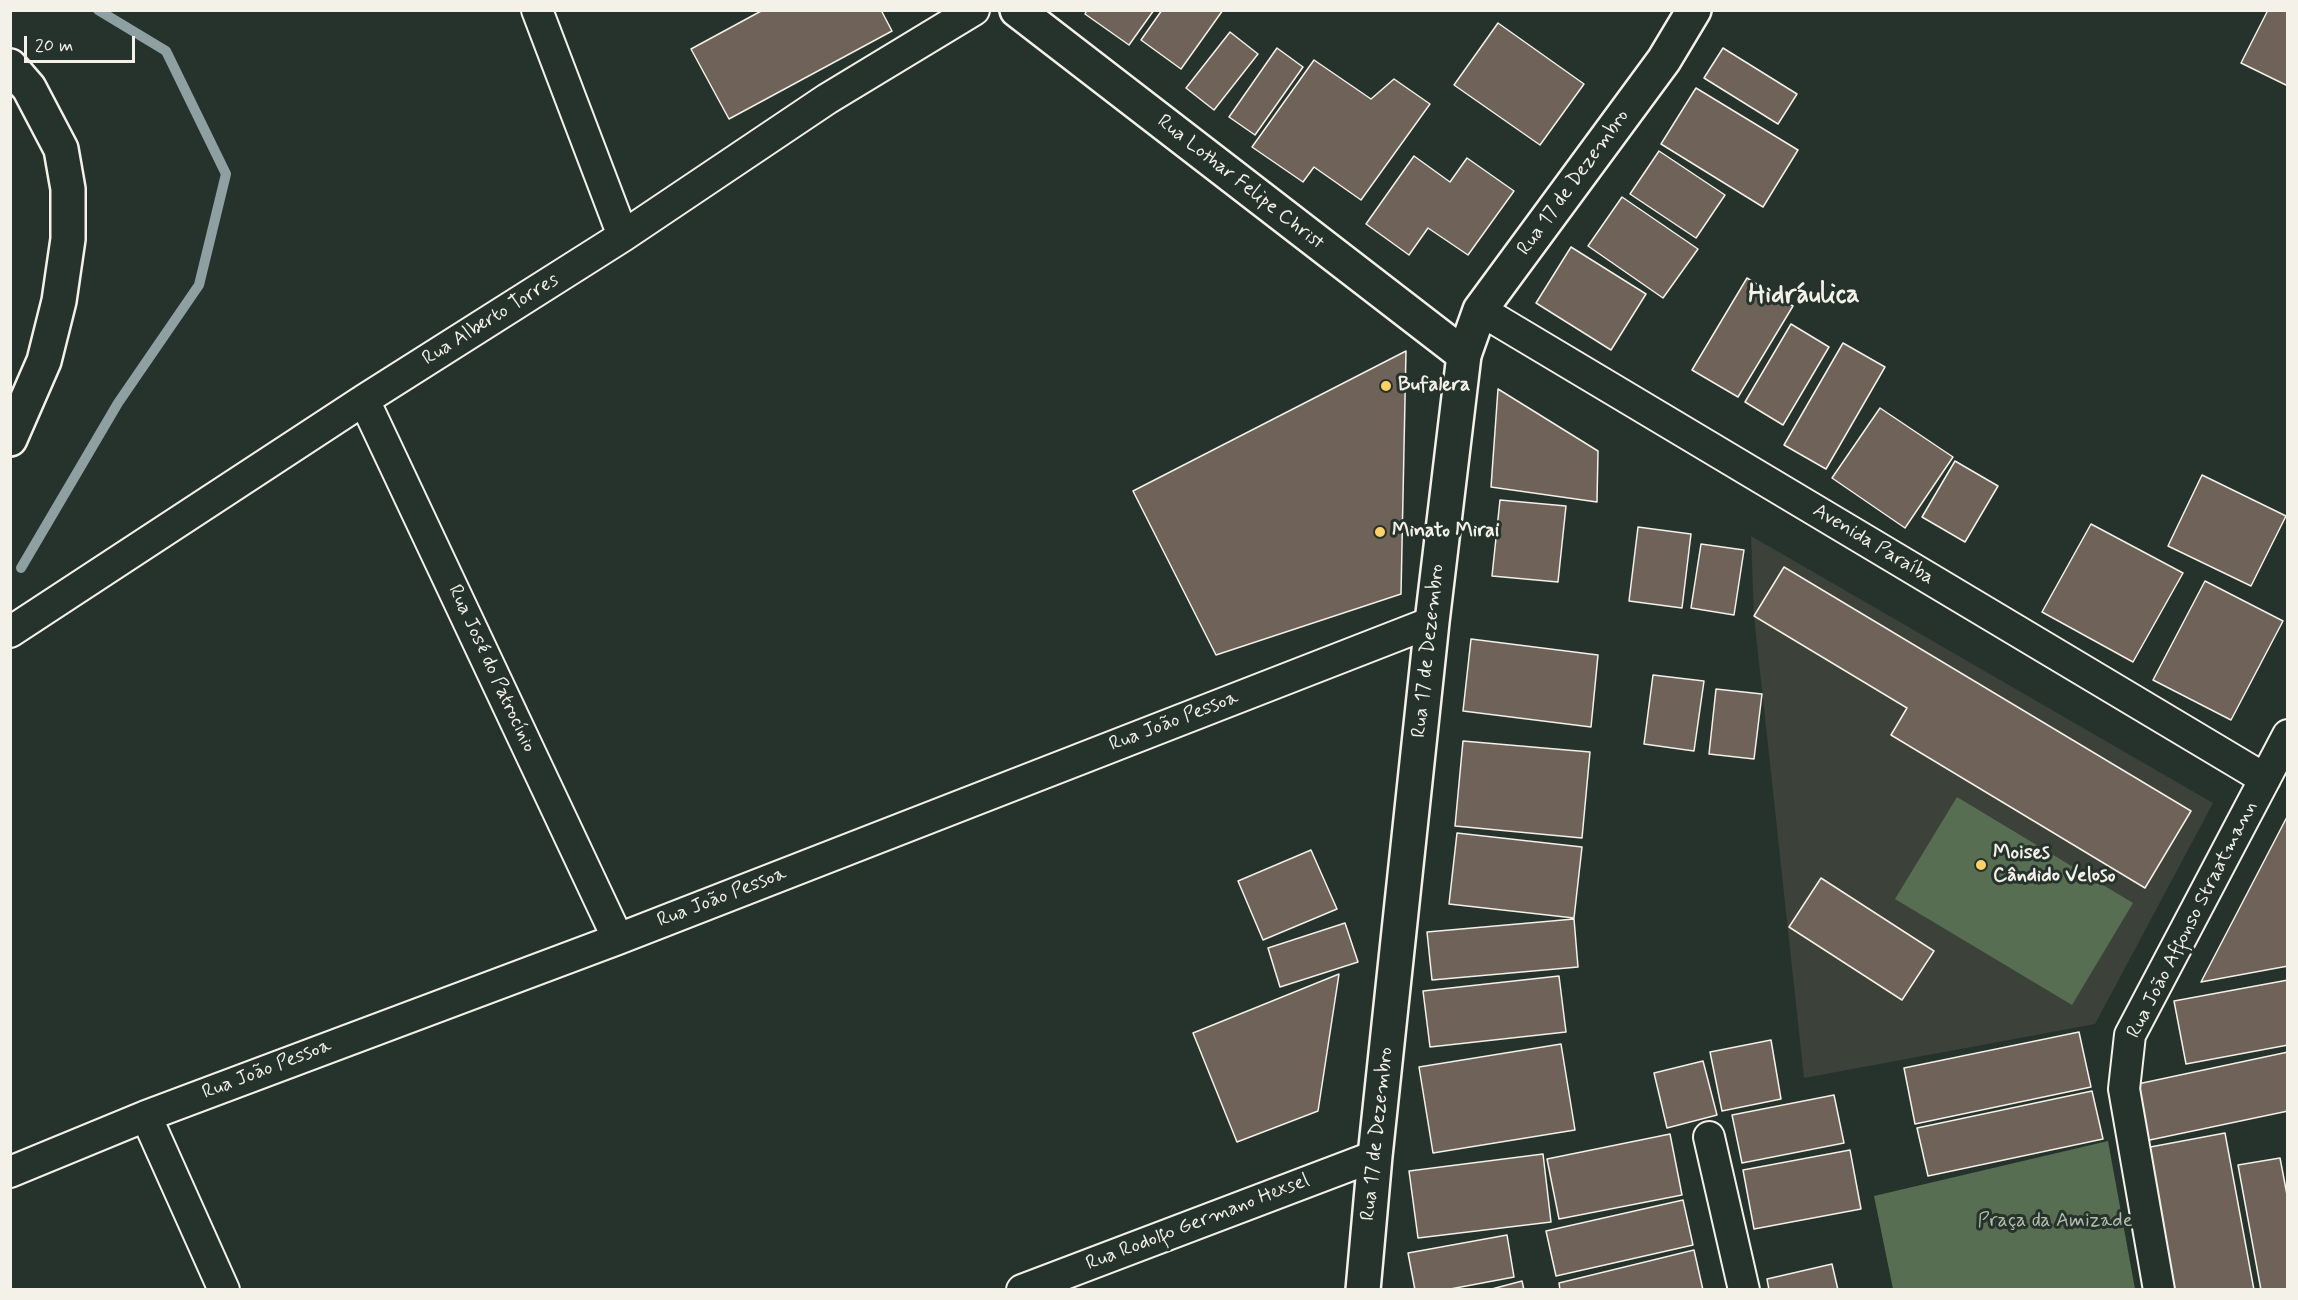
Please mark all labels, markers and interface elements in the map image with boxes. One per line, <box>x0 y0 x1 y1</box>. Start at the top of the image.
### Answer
scale bar <box>27 24 138 62</box>
text: 20 m <box>35 34 73 58</box>
street label: Rua 17 de Dezembro <box>1513 105 1635 261</box>
street label: Rua Lothar Felipe Christ <box>1152 110 1328 256</box>
street label: Rua Alberto Torres <box>418 268 564 372</box>
district label: Hidráulica <box>1748 281 1860 313</box>
place label: Bufalera <box>1398 374 1470 398</box>
marker: Bufalera <box>1379 379 1393 393</box>
street label: Avenida Paraíba <box>1808 499 1938 591</box>
place label: Minato Mirai <box>1392 520 1499 544</box>
marker: Minato Mirai <box>1373 525 1387 539</box>
street label: Rua 17 de Dezembro <box>1408 563 1450 739</box>
street label: Rua José do Patrocínio <box>442 581 540 757</box>
street label: Rua João Pessoa <box>1106 686 1242 758</box>
street label: Rua João Affonso Straatmann <box>2123 797 2263 1043</box>
place label: Moises Cândido Veloso <box>1993 842 2115 889</box>
marker: Moises Cândido Veloso <box>1974 858 1988 872</box>
street label: Rua João Pessoa <box>654 862 790 934</box>
street label: Rua João Pessoa <box>199 1034 335 1106</box>
street label: Rua 17 de Dezembro <box>1357 1046 1399 1222</box>
street label: Rua Rodolfo Germano Hexsel <box>1083 1169 1313 1277</box>
park label: Praça da Amizade <box>1977 1210 2133 1234</box>

